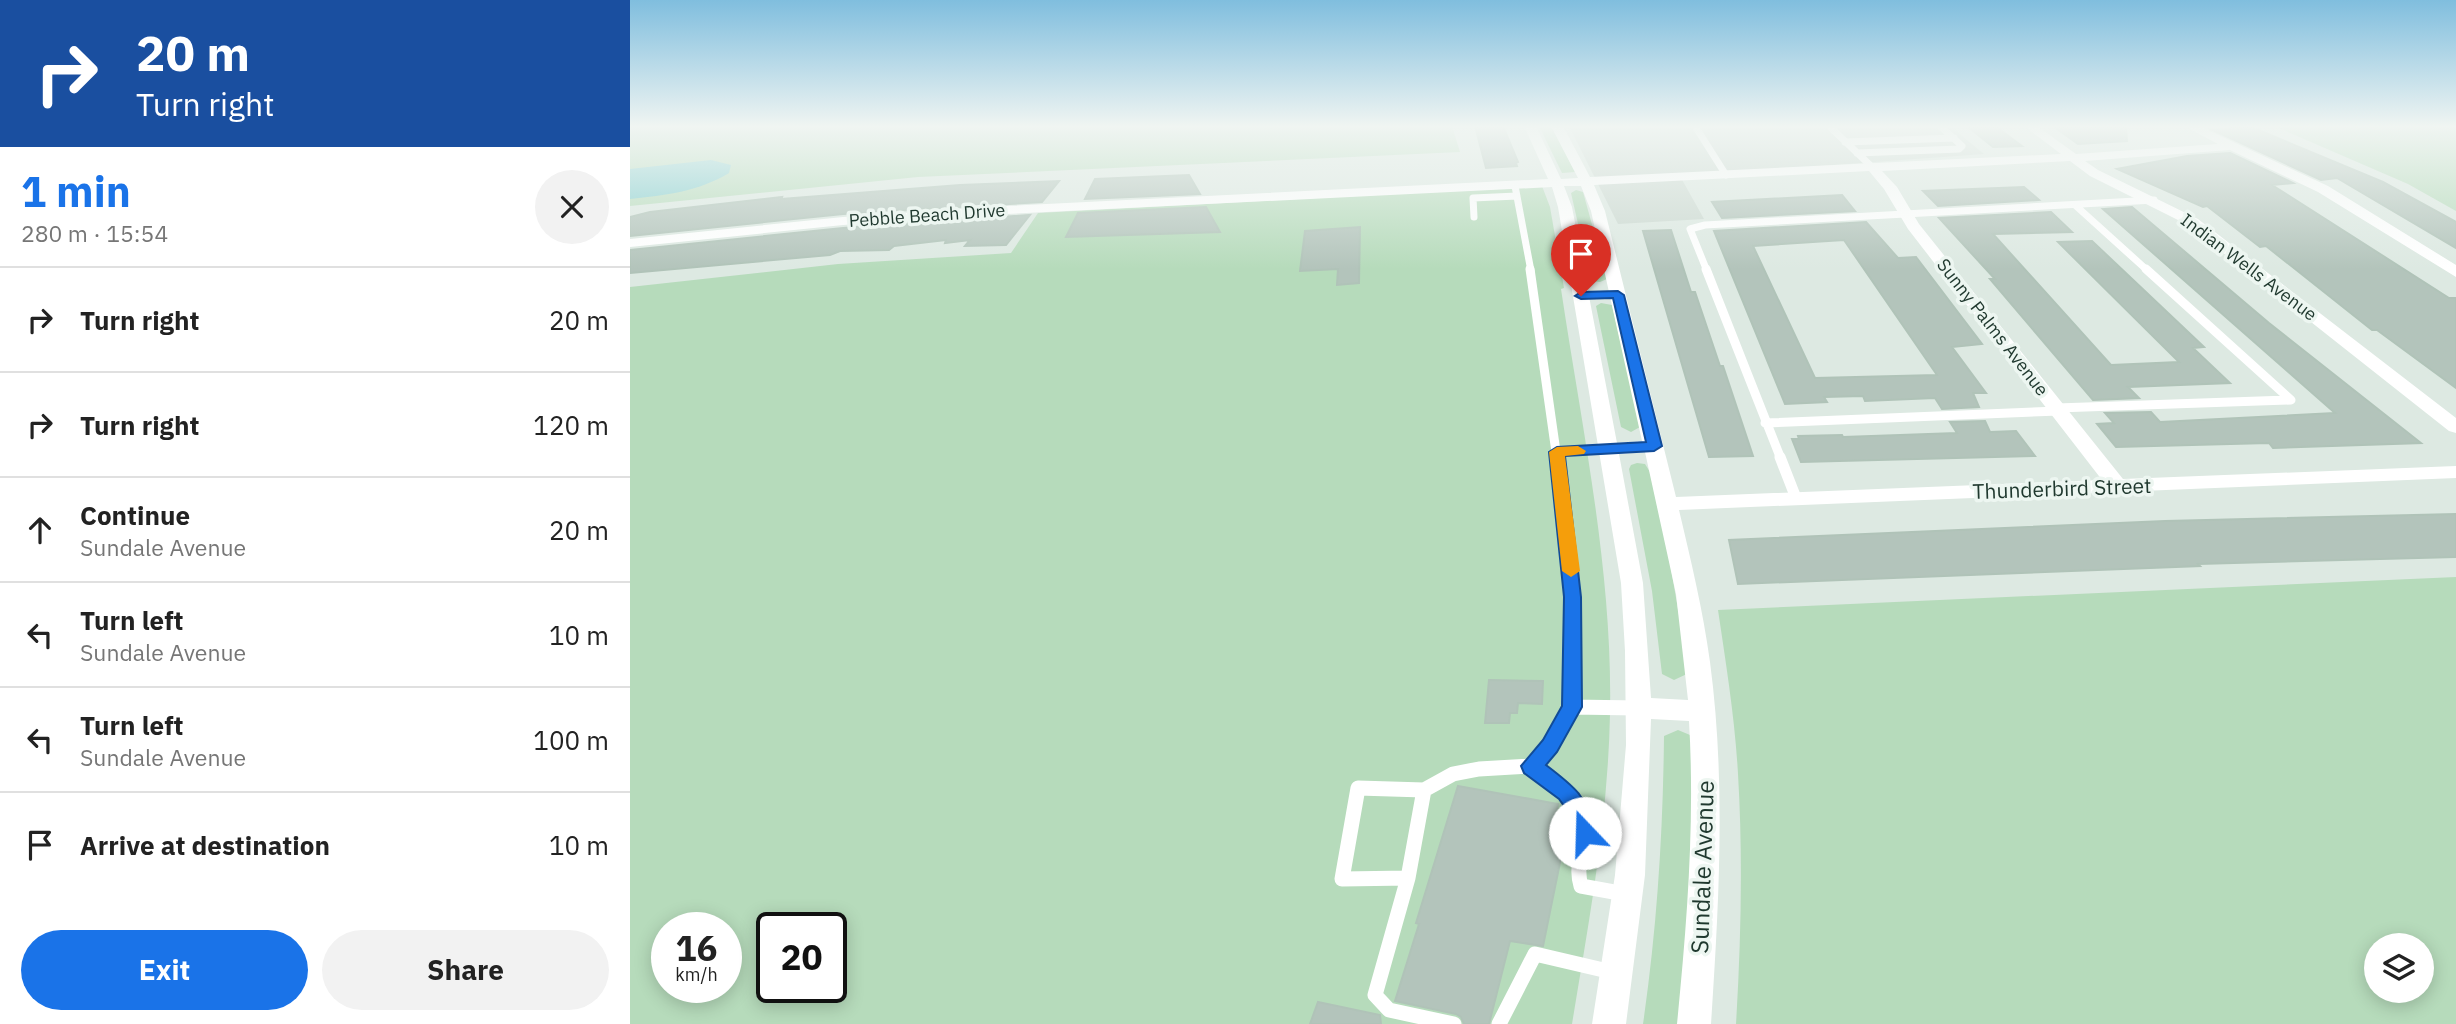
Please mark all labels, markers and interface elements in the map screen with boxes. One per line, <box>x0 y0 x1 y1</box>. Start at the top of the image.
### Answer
text: 20 m <box>136 21 250 84</box>
icon: right <box>21 28 112 119</box>
text: Turn right <box>136 83 274 125</box>
text: 1 min <box>21 164 131 219</box>
button: close <box>535 170 609 244</box>
street label: Pebble Beach Drive <box>848 198 1006 232</box>
street label: Indian Wells Avenue <box>2176 208 2322 326</box>
text: 280 m · 15:54 <box>21 218 168 248</box>
pin <box>1551 224 1611 296</box>
icon: arrive <box>1562 235 1600 273</box>
street label: Sunny Palms Avenue <box>1932 254 2054 400</box>
icon: right <box>21 301 59 339</box>
text: Turn right <box>80 303 199 337</box>
text: 20 m <box>549 303 609 337</box>
icon: right <box>21 406 59 444</box>
text: Turn right <box>80 408 199 442</box>
text: 120 m <box>533 408 609 442</box>
street label: Thunderbird Street <box>1972 471 2152 505</box>
text: Continue <box>80 498 190 532</box>
icon: ahead <box>21 511 59 549</box>
text: 20 m <box>549 513 609 547</box>
text: Sundale Avenue <box>80 532 246 562</box>
text: Turn left <box>80 603 183 637</box>
icon: left <box>21 616 59 654</box>
text: 10 m <box>549 618 609 652</box>
text: Sundale Avenue <box>80 637 246 667</box>
text: Turn left <box>80 708 183 742</box>
icon: left <box>21 721 59 759</box>
text: 100 m <box>533 723 609 757</box>
text: Sundale Avenue <box>80 742 246 772</box>
street label: Sundale Avenue <box>1683 780 1721 954</box>
position arrow <box>1548 796 1622 870</box>
icon: arrive <box>21 826 59 864</box>
text: Arrive at destination <box>80 828 330 862</box>
text: 10 m <box>549 828 609 862</box>
speed limit sign: 20 <box>756 912 847 1003</box>
text: 16 <box>675 925 718 971</box>
button: Exit <box>21 930 308 1010</box>
button: Share <box>322 930 609 1010</box>
map controls <box>2364 933 2434 1003</box>
button: layers <box>2364 933 2434 1003</box>
text: km/h <box>675 963 718 986</box>

